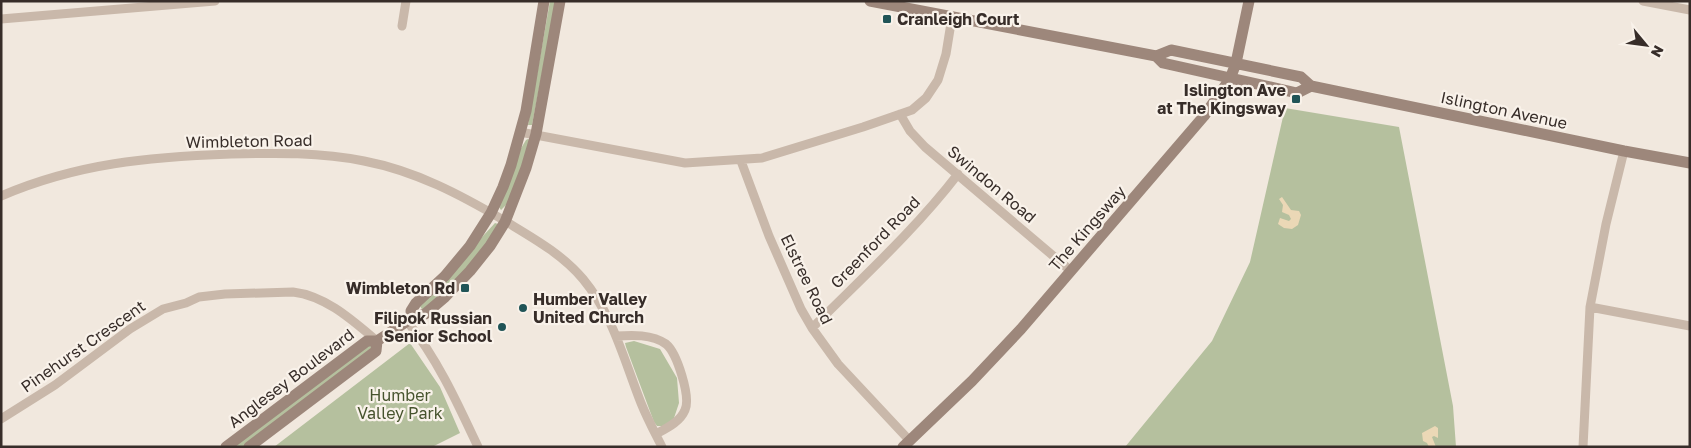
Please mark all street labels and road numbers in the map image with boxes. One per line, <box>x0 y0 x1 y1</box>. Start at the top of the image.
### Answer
street label: Islington Avenue <box>1439 87 1569 133</box>
street label: Wimbleton Road <box>185 130 313 152</box>
street label: Swindon Road <box>944 141 1040 227</box>
street label: The Kingsway <box>1044 181 1130 275</box>
street label: Greenford Road <box>826 192 924 292</box>
street label: Elstree Road <box>777 231 837 327</box>
street label: Pinehurst Crescent <box>17 296 149 396</box>
street label: Anglesey Boulevard <box>224 324 358 432</box>

